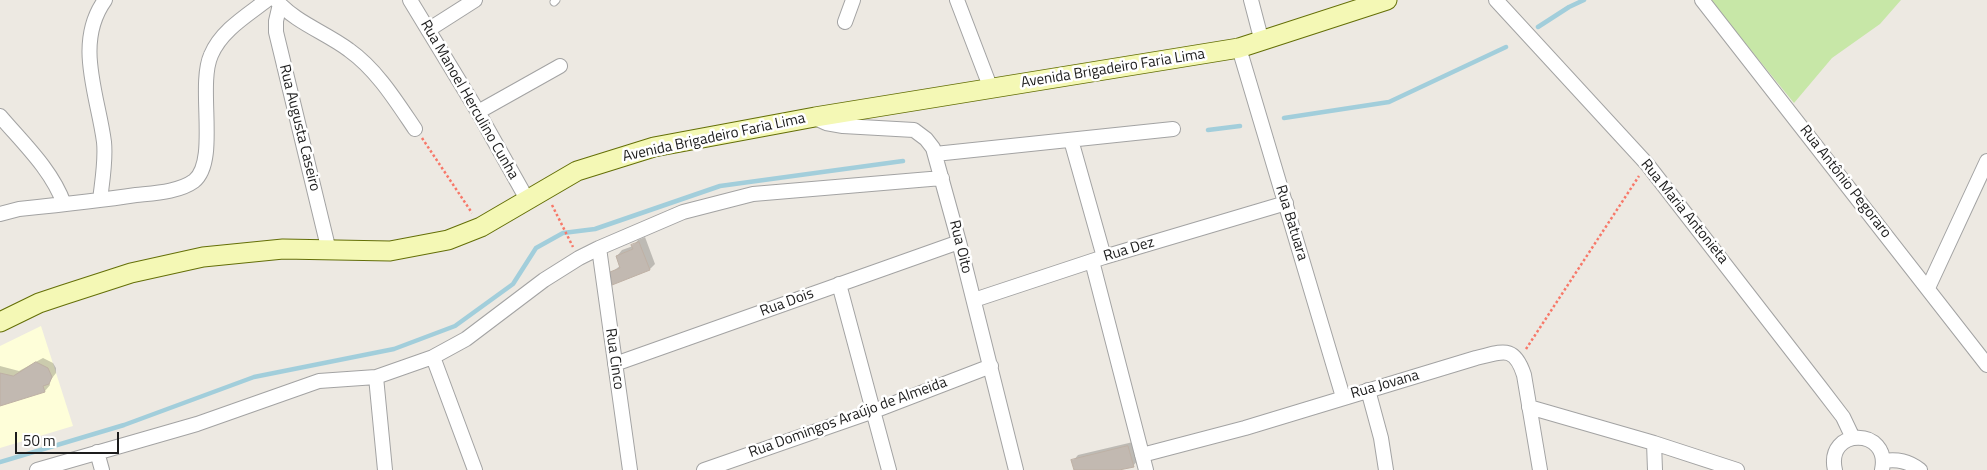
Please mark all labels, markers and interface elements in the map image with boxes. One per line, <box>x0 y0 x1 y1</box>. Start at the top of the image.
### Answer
street label: Rua Manoel Herculino Cunha <box>416 17 522 183</box>
street label: Avenida Brigadeiro Faria Lima <box>1020 46 1206 92</box>
street label: Rua Augusta Caseiro <box>275 63 323 193</box>
street label: Avenida Brigadeiro Faria Lima <box>621 110 807 166</box>
street label: Rua Antônio Pegoraro <box>1795 122 1895 242</box>
street label: Rua Maria Antonieta <box>1636 156 1732 268</box>
street label: Rua Batuara <box>1271 183 1311 263</box>
street label: Rua Oito <box>945 218 975 276</box>
street label: Rua Dez <box>1101 234 1157 266</box>
street label: Rua Dois <box>758 285 816 321</box>
street label: Rua Cinco <box>601 327 627 391</box>
street label: Rua Jovana <box>1349 367 1421 403</box>
street label: Rua Domingos Araújo de Almeida <box>746 374 950 462</box>
scale bar <box>18 422 121 454</box>
text: 50 m <box>23 429 56 452</box>

